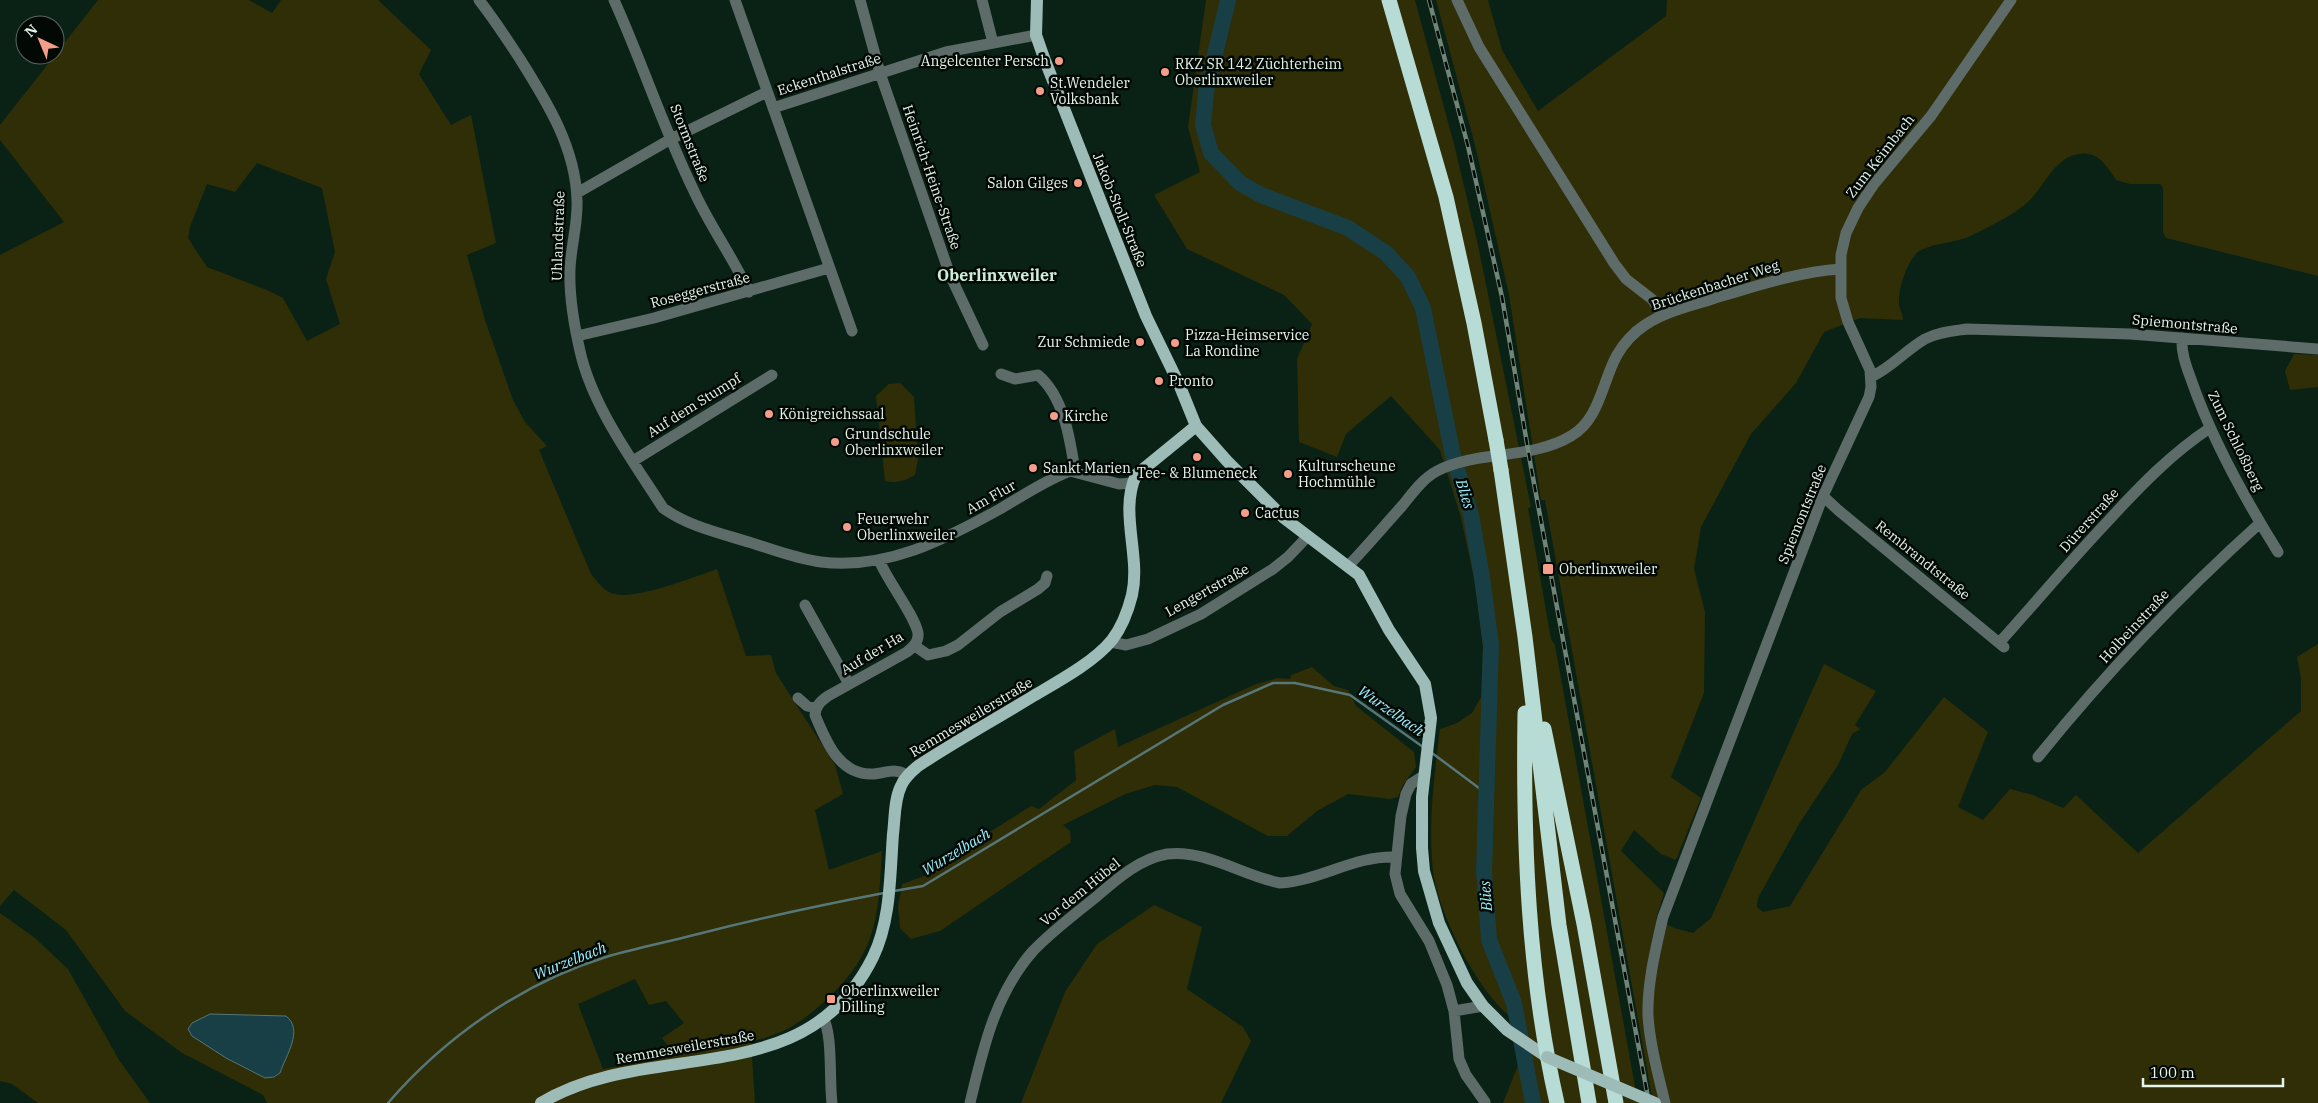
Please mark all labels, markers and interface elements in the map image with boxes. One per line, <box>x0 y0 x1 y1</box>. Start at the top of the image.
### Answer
north arrow <box>15 15 65 65</box>
text: N <box>21 20 41 41</box>
street label: Eckenthalstraße <box>775 49 883 99</box>
place label: Angelcenter Persch <box>921 52 1049 70</box>
marker: Angelcenter Persch <box>1053 55 1065 67</box>
place label: RKZ SR 142 Züchterheim Oberlinxweiler <box>1175 55 1342 89</box>
marker: RKZ SR 142 Züchterheim Oberlinxweiler <box>1159 66 1171 78</box>
place label: St.Wendeler Volksbank <box>1050 74 1130 108</box>
marker: St.Wendeler Volksbank <box>1034 85 1046 97</box>
street label: Stormstraße <box>666 101 714 185</box>
street label: Heinrich-Heine-Straße <box>899 102 965 252</box>
street label: Zum Keimbach <box>1842 110 1918 201</box>
street label: Jakob-Stoll-Straße <box>1089 150 1151 270</box>
place label: Salon Gilges <box>987 174 1068 192</box>
marker: Salon Gilges <box>1072 177 1084 189</box>
street label: Uhlandstraße <box>547 191 569 281</box>
street label: Brückenbacher Weg <box>1649 256 1782 314</box>
district label: Oberlinxweiler <box>937 265 1057 285</box>
street label: Roseggerstraße <box>648 268 752 312</box>
street label: Spiemontstraße <box>2132 310 2238 338</box>
place label: Pizza-Heimservice La Rondine <box>1185 326 1309 360</box>
place label: Zur Schmiede <box>1037 333 1130 351</box>
marker: Zur Schmiede <box>1134 336 1146 348</box>
marker: Pizza-Heimservice La Rondine <box>1169 337 1181 349</box>
street label: Auf dem Stumpf <box>644 368 745 441</box>
place label: Pronto <box>1169 372 1214 390</box>
marker: Pronto <box>1153 375 1165 387</box>
street label: Zum Schloßberg <box>2204 388 2268 494</box>
place label: Königreichssaal <box>779 405 885 423</box>
place label: Kirche <box>1064 407 1108 425</box>
marker: Königreichssaal <box>763 408 775 420</box>
marker: Kirche <box>1048 410 1060 422</box>
place label: Grundschule Oberlinxweiler <box>845 425 944 459</box>
marker: Grundschule Oberlinxweiler <box>829 436 841 448</box>
marker: Tee- & Blumeneck <box>1191 451 1203 463</box>
place label: Kulturscheune Hochmühle <box>1298 457 1396 491</box>
place label: Sankt Marien <box>1043 459 1131 477</box>
marker: Sankt Marien <box>1027 462 1039 474</box>
street label: Spiemontstraße <box>1774 462 1830 566</box>
place label: Tee- & Blumeneck <box>1137 464 1258 482</box>
marker: Kulturscheune Hochmühle <box>1282 468 1294 480</box>
street label: Am Flur <box>963 476 1020 518</box>
water label: Blies <box>1452 476 1479 511</box>
street label: Dürerstraße <box>2055 484 2123 556</box>
place label: Cactus <box>1255 504 1299 522</box>
marker: Cactus <box>1239 507 1251 519</box>
place label: Feuerwehr Oberlinxweiler <box>857 510 956 544</box>
street label: Rembrandtstraße <box>1872 516 1974 604</box>
marker: Feuerwehr Oberlinxweiler <box>841 521 853 533</box>
street label: Lengertstraße <box>1162 560 1252 620</box>
place label: Oberlinxweiler <box>1559 560 1658 578</box>
marker: Oberlinxweiler <box>1541 562 1555 576</box>
street label: Holbeinstraße <box>2095 585 2173 667</box>
street label: Auf der Ha <box>837 627 907 679</box>
street label: Remmesweilerstraße <box>906 673 1036 761</box>
water label: Wurzelbach <box>1355 681 1429 741</box>
water label: Wurzelbach <box>918 823 994 879</box>
street label: Vor dem Hübel <box>1036 854 1124 930</box>
water label: Blies <box>1475 880 1496 913</box>
water label: Wurzelbach <box>531 937 609 984</box>
place label: Oberlinxweiler Dilling <box>841 982 940 1016</box>
marker: Oberlinxweiler Dilling <box>825 993 837 1005</box>
street label: Remmesweilerstraße <box>614 1026 756 1068</box>
scale bar <box>2143 1056 2283 1088</box>
text: 100 m <box>2150 1063 2195 1082</box>

